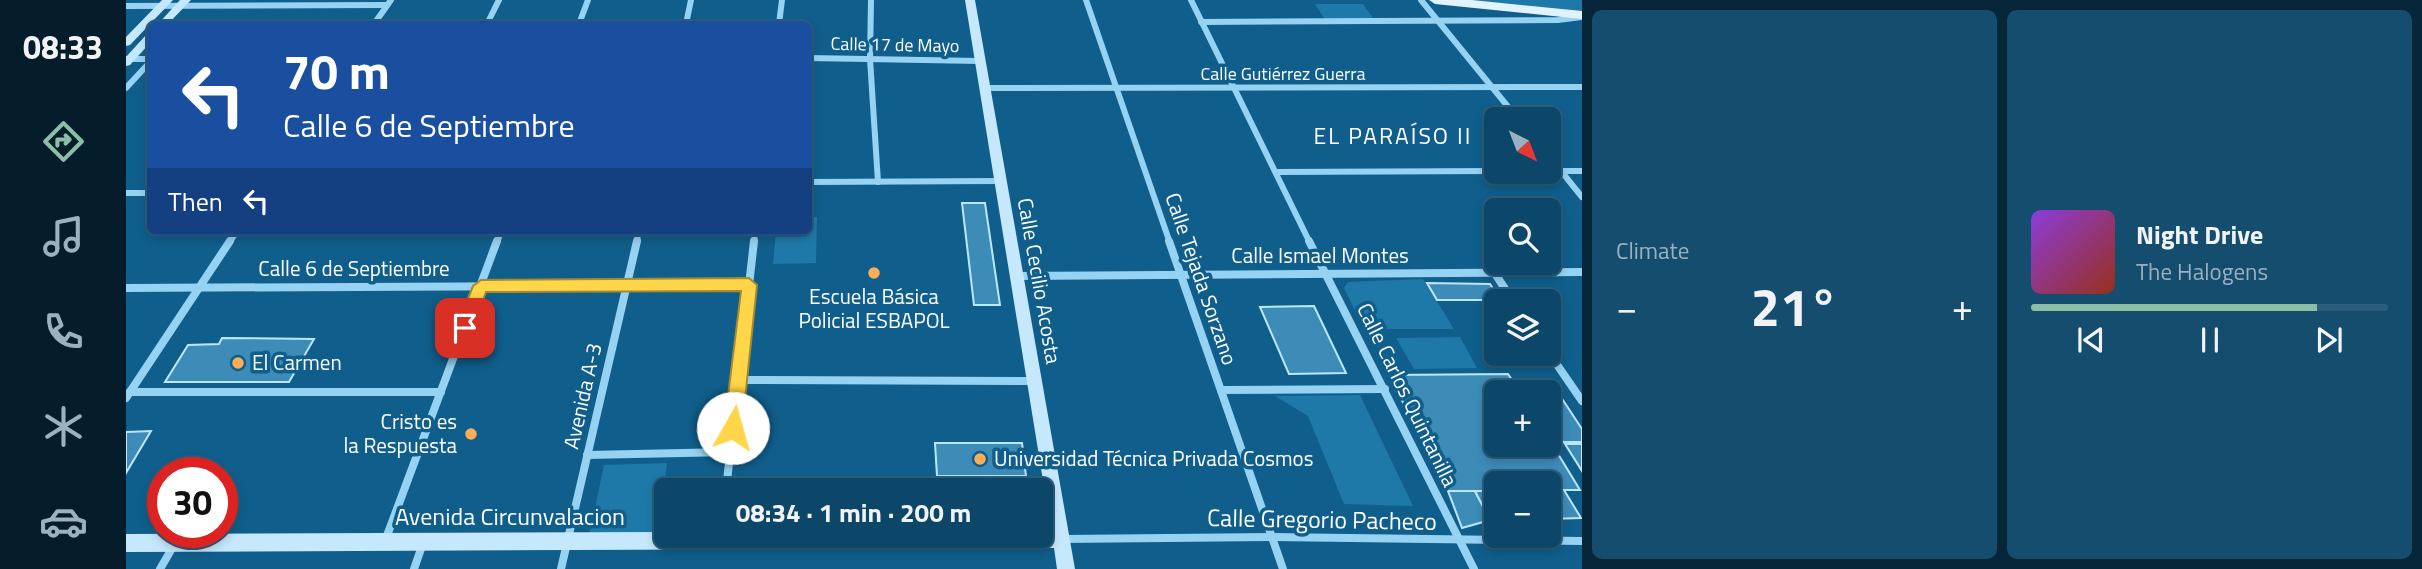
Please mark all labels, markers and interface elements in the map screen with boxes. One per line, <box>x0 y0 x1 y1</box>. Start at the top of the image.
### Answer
text: 08:33 <box>23 23 103 71</box>
street label: Calle 17 de Mayo <box>830 30 960 59</box>
text: 70 m <box>283 33 390 108</box>
icon: left <box>168 49 259 140</box>
street label: Calle Gutiérrez Guerra <box>1201 60 1365 87</box>
text: Calle 6 de Septiembre <box>283 101 575 149</box>
north arrow <box>1484 107 1561 184</box>
map controls <box>1484 107 1561 548</box>
icon: directions <box>39 117 88 166</box>
district label: EL PARAÍSO II <box>1314 118 1472 153</box>
text: Then <box>168 182 223 221</box>
icon: left <box>237 182 275 220</box>
street label: Calle Tejada Sorzano <box>1157 188 1246 369</box>
street label: Calle Cecilio Acosta <box>1010 195 1070 367</box>
button: search <box>1484 198 1561 275</box>
icon: music <box>39 212 88 261</box>
text: Night Drive <box>2136 215 2263 254</box>
text: Climate <box>1616 233 1689 268</box>
street label: Calle Ismael Montes <box>1231 239 1409 271</box>
street label: Calle 6 de Septiembre <box>258 252 450 284</box>
text: The Halogens <box>2136 254 2268 289</box>
marker: Escuela Básica Policial ESBAPOL <box>866 265 882 281</box>
text: 21° <box>1751 267 1838 346</box>
text: − <box>1616 278 1637 336</box>
text: + <box>1952 278 1973 336</box>
place label: Escuela Básica Policial ESBAPOL <box>798 280 950 336</box>
button: layers <box>1484 289 1561 366</box>
street label: Calle Carlos Quintanilla <box>1349 297 1467 492</box>
pin <box>435 298 495 358</box>
icon: phone <box>39 307 88 356</box>
icon: arrive <box>446 309 484 347</box>
icon: previous <box>2072 321 2110 359</box>
icon: pause <box>2191 321 2229 359</box>
icon: next <box>2310 321 2348 359</box>
street label: Avenida A-3 <box>554 340 610 452</box>
place label: El Carmen <box>252 346 342 378</box>
marker: El Carmen <box>230 355 246 371</box>
button: + <box>1484 380 1561 457</box>
position arrow <box>696 391 770 465</box>
icon: climate <box>39 402 88 451</box>
place label: Cristo es la Respuesta <box>343 405 457 461</box>
marker: Cristo es la Respuesta <box>463 426 479 442</box>
place label: Universidad Técnica Privada Cosmos <box>994 442 1313 474</box>
marker: Universidad Técnica Privada Cosmos <box>972 451 988 467</box>
speed limit sign: 30 <box>147 457 238 548</box>
button: − <box>1484 471 1561 548</box>
text: 08:34 · 1 min · 200 m <box>736 493 971 532</box>
icon: car <box>39 497 88 546</box>
street label: Avenida Circunvalacion <box>395 498 625 534</box>
street label: Calle Gregorio Pacheco <box>1207 499 1437 539</box>

